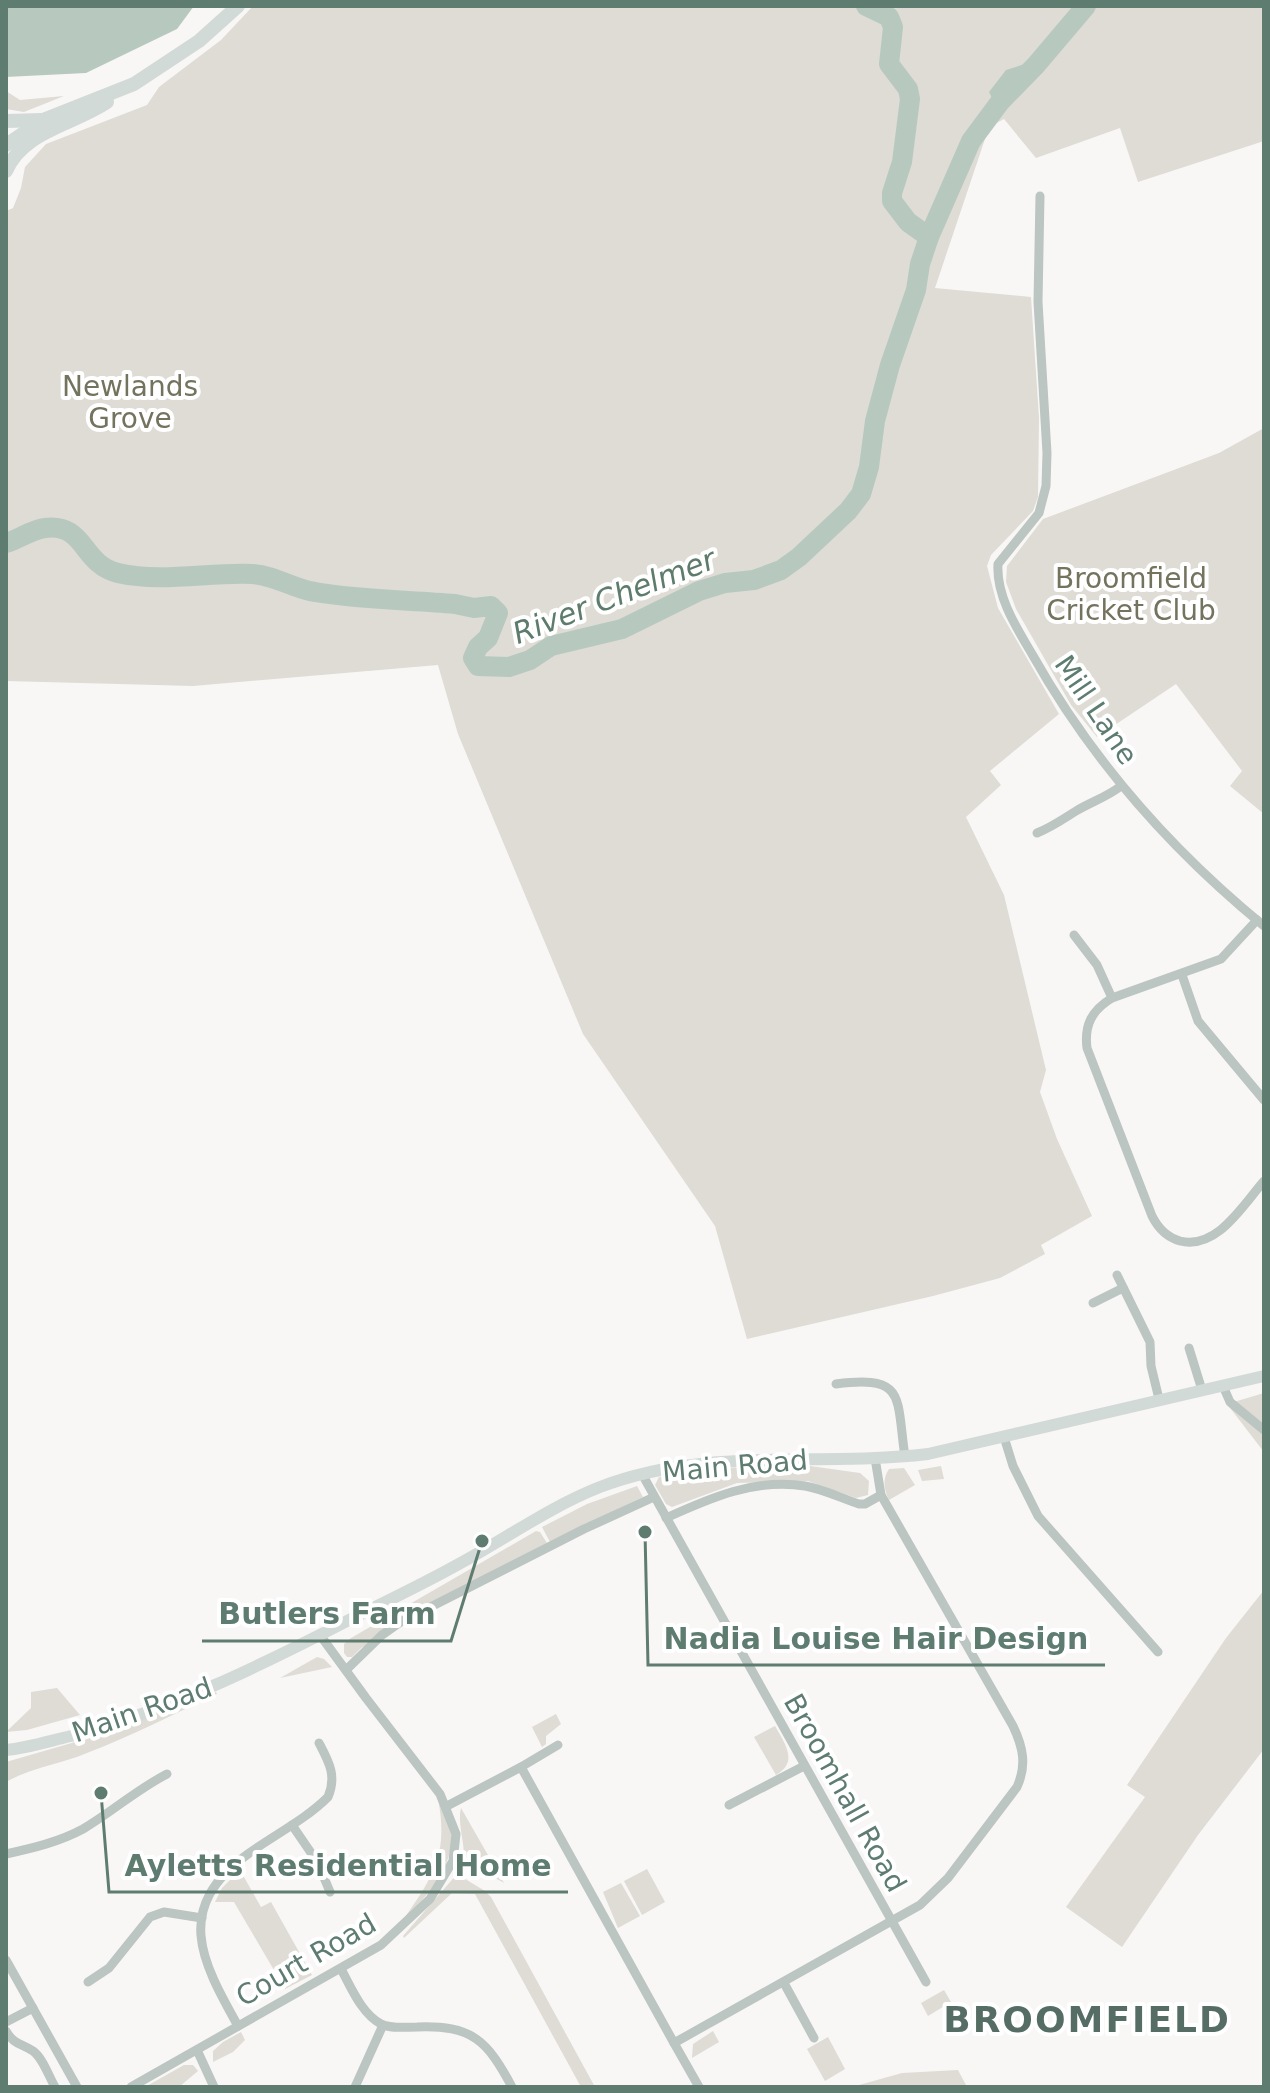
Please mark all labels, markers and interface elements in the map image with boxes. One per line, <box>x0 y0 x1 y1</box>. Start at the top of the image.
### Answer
park label: Newlands Grove <box>62 370 198 435</box>
water label: River Chelmer <box>508 541 722 651</box>
park label: Broomfield Cricket Club <box>1046 562 1216 627</box>
street label: Mill Lane <box>1048 649 1144 771</box>
street label: Main Road <box>661 1443 809 1489</box>
callout: Butlers Farm <box>202 1587 451 1641</box>
text: Butlers Farm <box>218 1596 436 1631</box>
callout: Nadia Louise Hair Design <box>648 1611 1105 1665</box>
text: Nadia Louise Hair Design <box>664 1621 1088 1656</box>
street label: Main Road <box>68 1671 216 1749</box>
street label: Broomhall Road <box>777 1688 913 1898</box>
callout: Ayletts Residential Home <box>109 1838 568 1892</box>
text: Ayletts Residential Home <box>124 1848 552 1883</box>
street label: Court Road <box>230 1907 382 2013</box>
district label: BROOMFIELD <box>943 1999 1231 2040</box>

